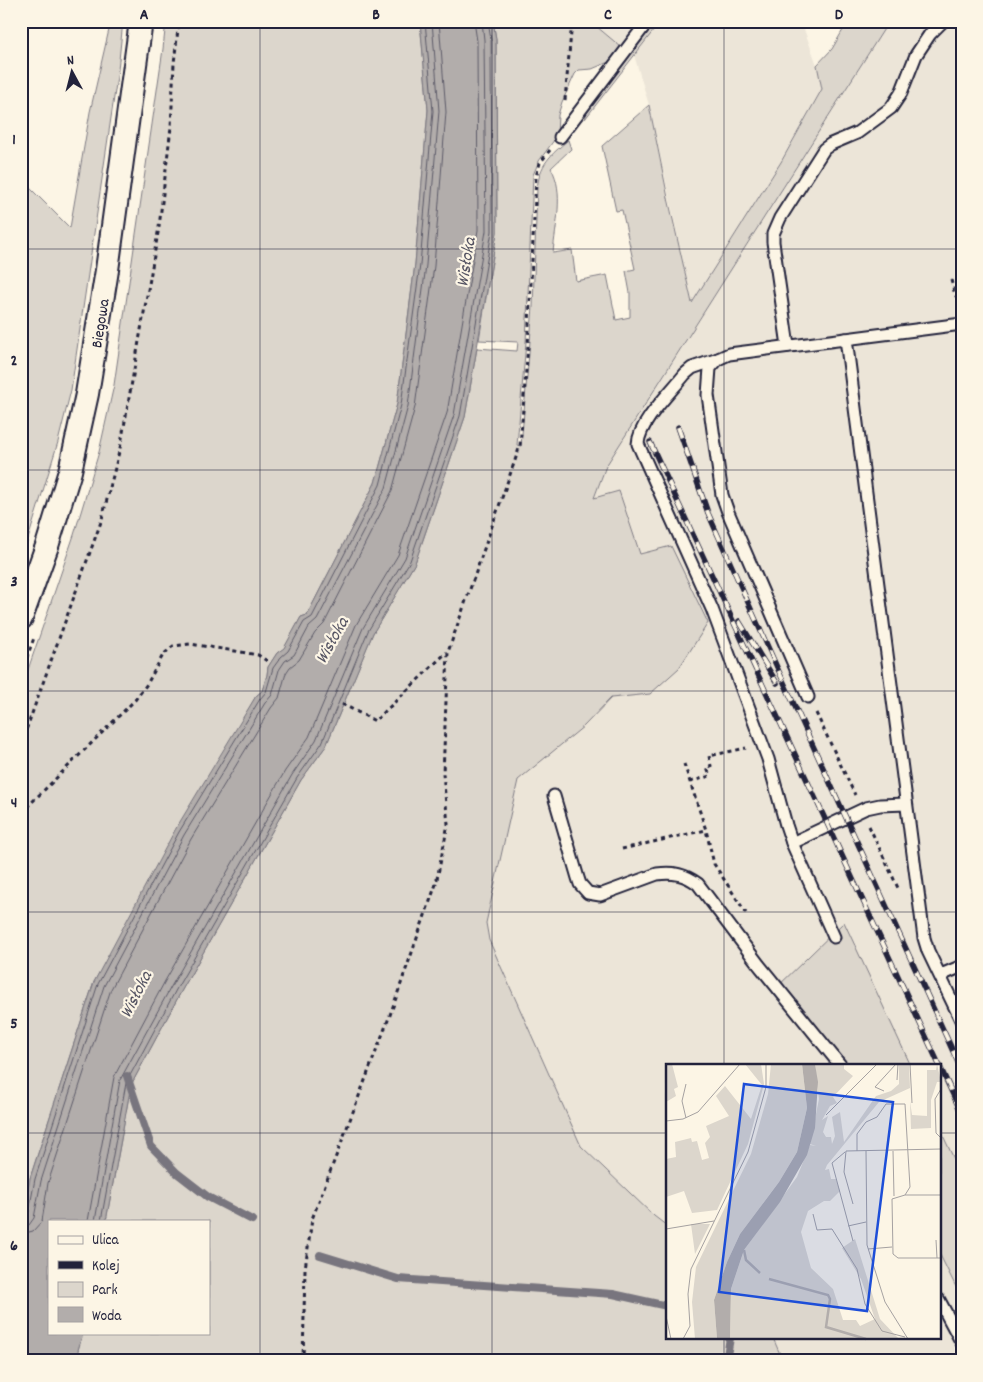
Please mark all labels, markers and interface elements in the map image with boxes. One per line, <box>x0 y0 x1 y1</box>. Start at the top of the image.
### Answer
text: A <box>140 4 149 27</box>
text: B <box>372 4 380 27</box>
text: C <box>604 4 612 27</box>
text: D <box>835 4 844 27</box>
north arrow <box>48 48 98 98</box>
text: N <box>66 51 75 71</box>
text: 1 <box>12 129 16 152</box>
water label: Wisłoka <box>451 234 484 289</box>
street label: Biegowa <box>86 297 117 350</box>
text: 2 <box>11 350 18 373</box>
text: 3 <box>10 571 18 594</box>
water label: Wisłoka <box>310 612 357 669</box>
text: 4 <box>11 792 17 815</box>
water label: Wisłoka <box>115 966 160 1023</box>
text: 5 <box>10 1013 18 1036</box>
inset map <box>666 1064 940 1340</box>
legend <box>48 1220 210 1334</box>
text: Ulica <box>92 1230 120 1252</box>
text: 6 <box>10 1235 18 1258</box>
text: Kolej <box>92 1256 120 1278</box>
text: Park <box>92 1280 118 1302</box>
text: Woda <box>92 1306 122 1328</box>

